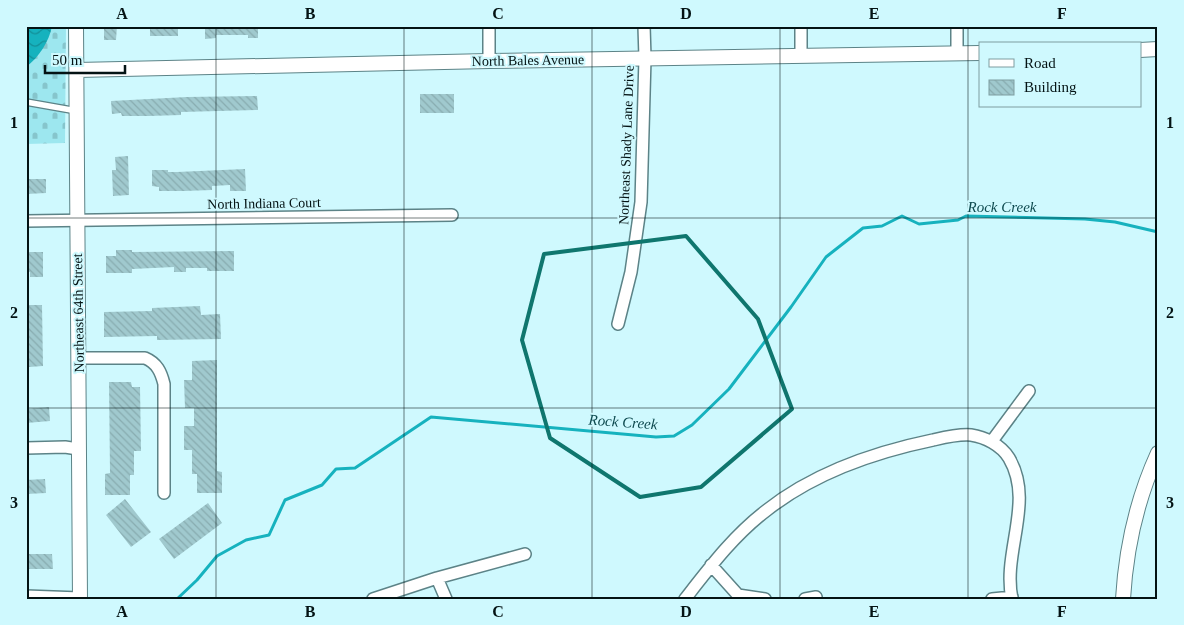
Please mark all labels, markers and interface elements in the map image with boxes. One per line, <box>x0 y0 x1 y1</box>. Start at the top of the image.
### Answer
text: A <box>116 5 128 22</box>
text: B <box>305 5 316 22</box>
text: C <box>492 5 504 22</box>
text: D <box>680 5 692 22</box>
text: E <box>869 5 879 22</box>
text: F <box>1057 5 1067 22</box>
scale bar <box>45 42 125 74</box>
legend <box>979 42 1142 108</box>
text: 50 m <box>52 52 83 68</box>
street label: North Bales Avenue <box>472 52 584 69</box>
text: Road <box>1024 55 1056 71</box>
street label: Northeast Shady Lane Drive <box>616 65 637 225</box>
text: Building <box>1024 79 1077 95</box>
text: 1 <box>10 114 18 131</box>
text: 1 <box>1166 114 1174 131</box>
street label: North Indiana Court <box>207 195 321 212</box>
water label: Rock Creek <box>967 199 1037 215</box>
street label: Northeast 64th Street <box>70 253 87 373</box>
text: 2 <box>10 304 18 321</box>
text: 2 <box>1166 304 1174 321</box>
water label: Rock Creek <box>587 412 658 432</box>
text: 3 <box>10 494 18 511</box>
text: 3 <box>1166 494 1174 511</box>
text: A <box>116 603 128 620</box>
text: B <box>305 603 316 620</box>
text: C <box>492 603 504 620</box>
text: D <box>680 603 692 620</box>
text: E <box>869 603 879 620</box>
text: F <box>1057 603 1067 620</box>

